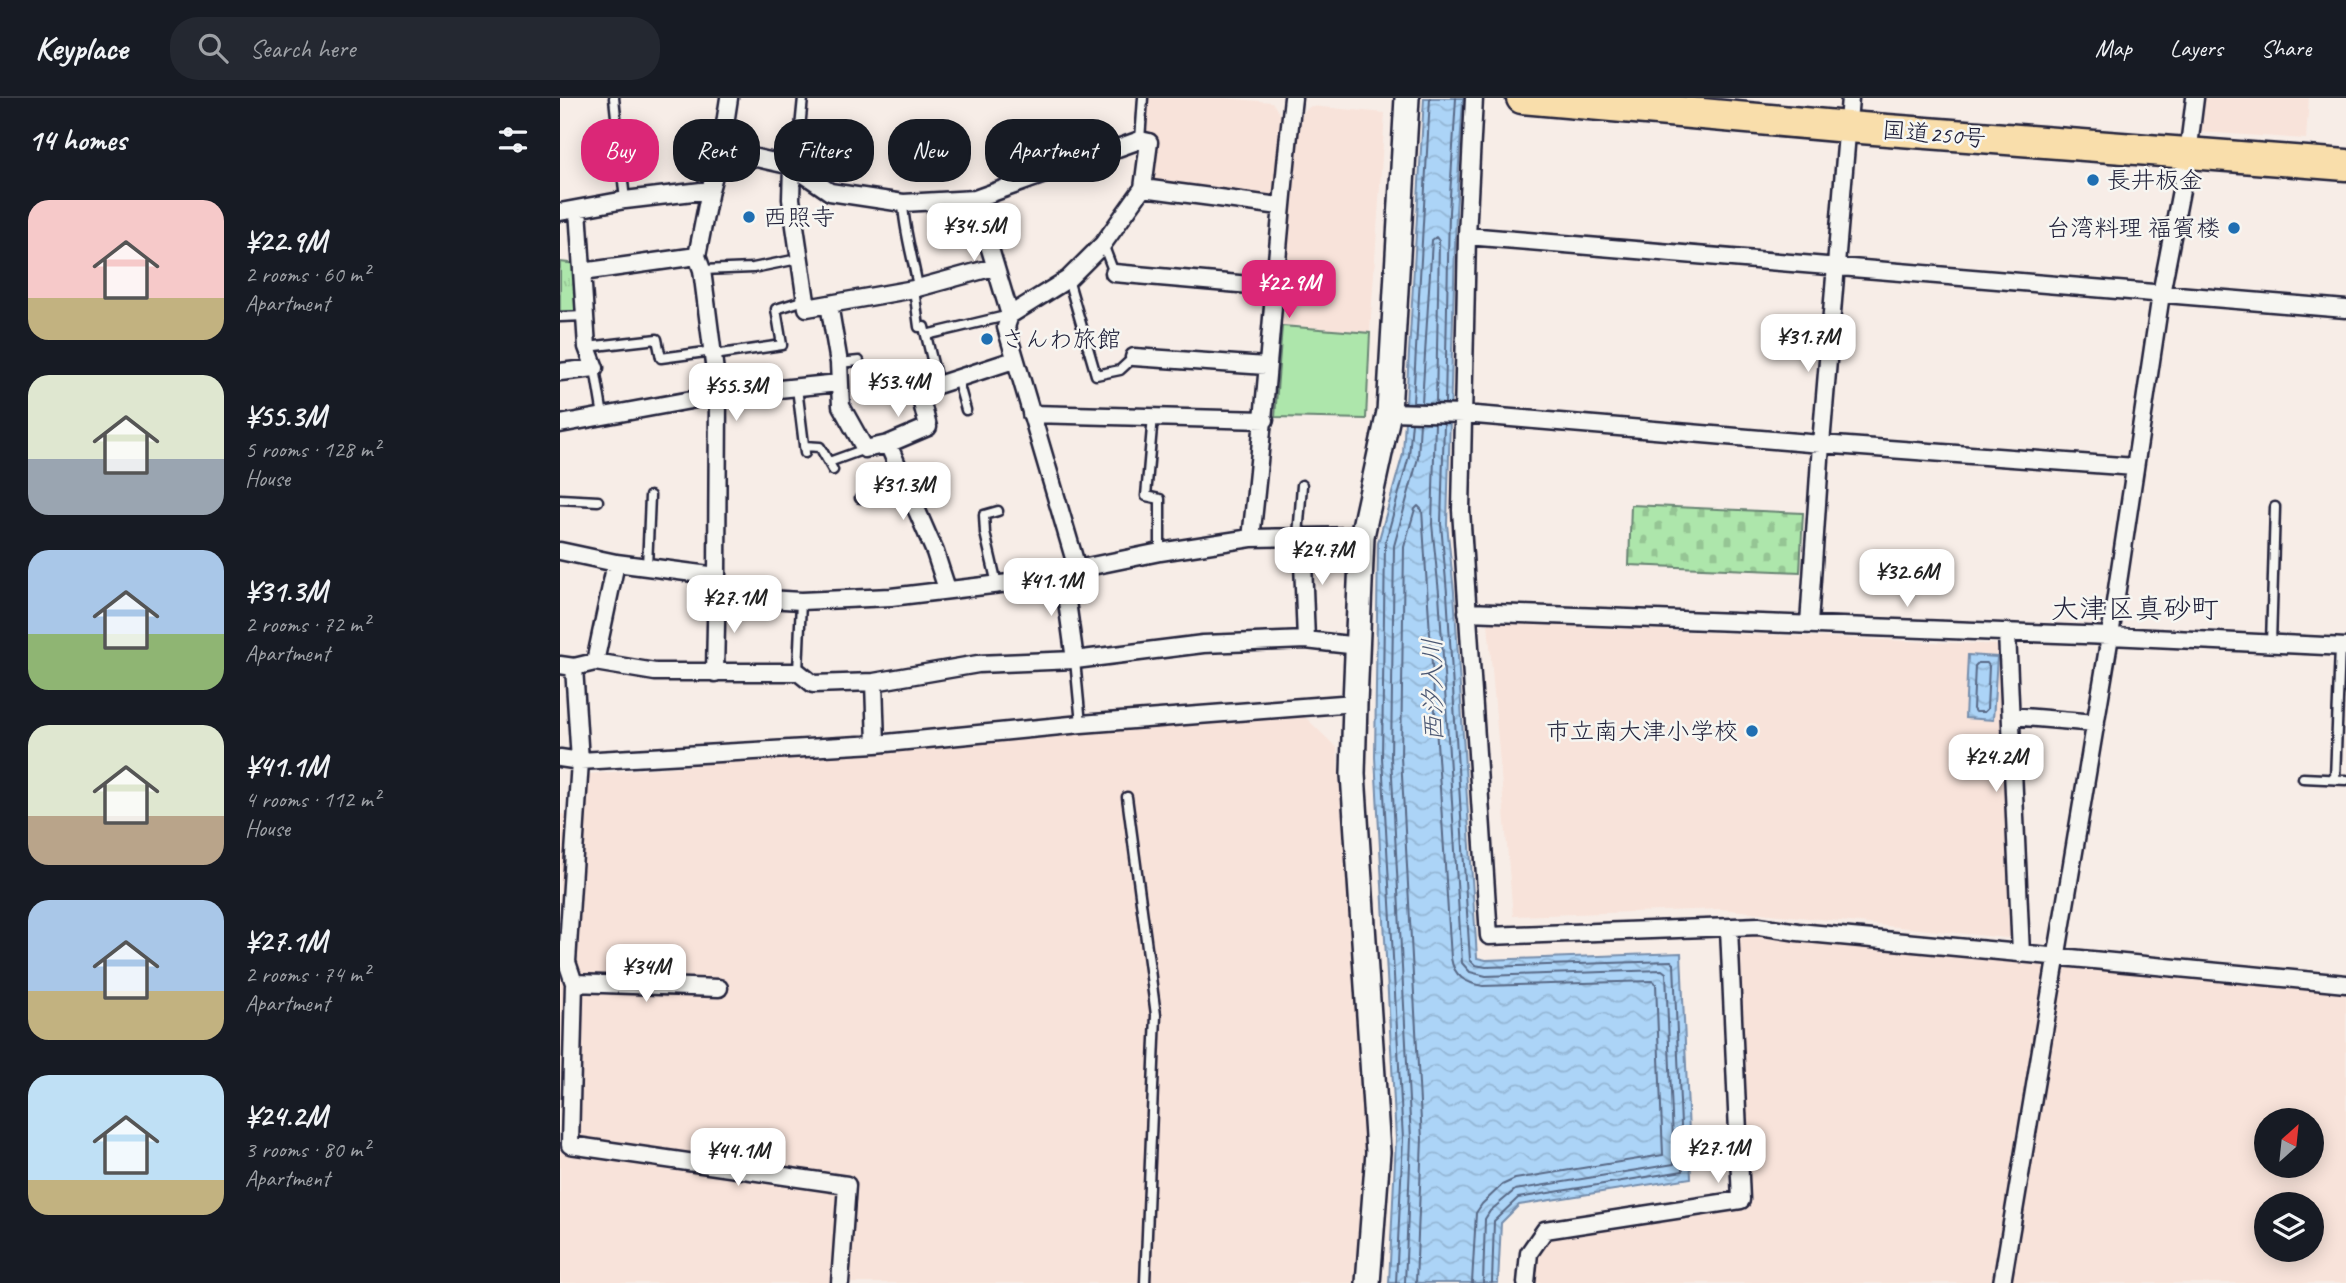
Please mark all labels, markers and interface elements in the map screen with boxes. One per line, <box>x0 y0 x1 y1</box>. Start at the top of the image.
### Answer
search box <box>170 17 660 80</box>
text: Keyplace <box>35 27 128 69</box>
icon: search <box>194 29 232 67</box>
text: Search here <box>250 32 356 65</box>
text: Map <box>2095 33 2132 63</box>
text: Layers <box>2170 33 2223 63</box>
text: Share <box>2261 33 2311 63</box>
street label: 国道250号 <box>1881 115 1987 153</box>
chip: Buy <box>581 119 659 182</box>
chip: Rent <box>673 119 760 182</box>
chip: Filters <box>774 119 874 182</box>
chip: New <box>888 119 971 182</box>
chip: Apartment <box>985 119 1121 182</box>
text: 14 homes <box>28 121 126 159</box>
icon: filters <box>494 121 532 159</box>
place label: 長井板金 <box>2107 165 2203 195</box>
marker: 長井板金 <box>2085 172 2101 188</box>
place label: 西照寺 <box>763 202 835 232</box>
pin: ¥34.5M <box>917 204 1031 263</box>
marker: 西照寺 <box>741 209 757 225</box>
text: ¥34.5M <box>943 211 1005 240</box>
place label: 台湾料理 福賓楼 <box>2046 213 2220 243</box>
marker: 台湾料理 福賓楼 <box>2226 220 2242 236</box>
text: ¥22.9M <box>245 222 326 260</box>
icon: home <box>84 228 168 312</box>
text: 2 rooms · 60 m² <box>245 260 369 289</box>
pin: ¥22.9M <box>1232 260 1346 320</box>
text: ¥22.9M <box>1258 268 1320 297</box>
text: Apartment <box>245 289 330 318</box>
pin: ¥31.7M <box>1751 314 1865 374</box>
text: ¥31.7M <box>1777 322 1839 351</box>
place label: さんわ旅館 <box>1001 324 1121 354</box>
marker: さんわ旅館 <box>979 331 995 347</box>
pin: ¥53.4M <box>841 360 955 419</box>
pin: ¥55.3M <box>679 364 793 423</box>
text: ¥53.4M <box>867 367 929 396</box>
text: ¥55.3M <box>705 371 767 400</box>
text: ¥55.3M <box>245 397 326 435</box>
icon: home <box>84 403 168 487</box>
text: 5 rooms · 128 m² <box>245 435 380 464</box>
pin: ¥31.3M <box>846 462 960 522</box>
text: House <box>245 464 290 493</box>
text: ¥31.3M <box>872 470 934 499</box>
pin: ¥24.7M <box>1265 528 1379 587</box>
text: ¥24.7M <box>1291 535 1353 564</box>
pin: ¥32.6M <box>1850 550 1964 609</box>
text: ¥32.6M <box>1875 557 1939 586</box>
pin: ¥41.1M <box>994 559 1108 618</box>
text: ¥41.1M <box>1020 566 1082 595</box>
text: ¥31.3M <box>245 572 327 610</box>
pin: ¥27.1M <box>677 575 791 635</box>
icon: home <box>84 578 168 662</box>
text: ¥27.1M <box>703 583 765 612</box>
district label: 大津区真砂町 <box>2051 591 2219 626</box>
text: 2 rooms · 72 m² <box>245 610 369 639</box>
water label: 西汐入川 <box>1416 638 1450 742</box>
text: Apartment <box>245 639 330 668</box>
place label: 市立南大津小学校 <box>1546 716 1738 746</box>
marker: 市立南大津小学校 <box>1744 723 1760 739</box>
pin: ¥24.2M <box>1939 734 2053 794</box>
text: ¥24.2M <box>1965 742 2027 771</box>
text: ¥41.1M <box>245 747 327 785</box>
icon: home <box>84 753 168 837</box>
text: 4 rooms · 112 m² <box>245 785 380 814</box>
text: House <box>245 814 290 843</box>
text: ¥27.1M <box>245 922 327 960</box>
icon: home <box>84 928 168 1012</box>
pin: ¥34M <box>605 944 687 1004</box>
text: ¥34M <box>622 952 670 981</box>
text: 2 rooms · 74 m² <box>245 960 369 989</box>
text: Apartment <box>245 989 330 1018</box>
text: ¥24.2M <box>245 1097 327 1135</box>
icon: home <box>84 1103 168 1187</box>
north arrow <box>2254 1108 2324 1178</box>
map controls <box>2254 1108 2324 1262</box>
pin: ¥27.1M <box>1661 1126 1775 1185</box>
pin: ¥44.1M <box>681 1128 795 1188</box>
text: ¥27.1M <box>1687 1133 1749 1162</box>
text: 3 rooms · 80 m² <box>245 1135 369 1164</box>
text: ¥44.1M <box>707 1136 769 1165</box>
text: Apartment <box>245 1164 330 1193</box>
button: layers <box>2254 1192 2324 1262</box>

